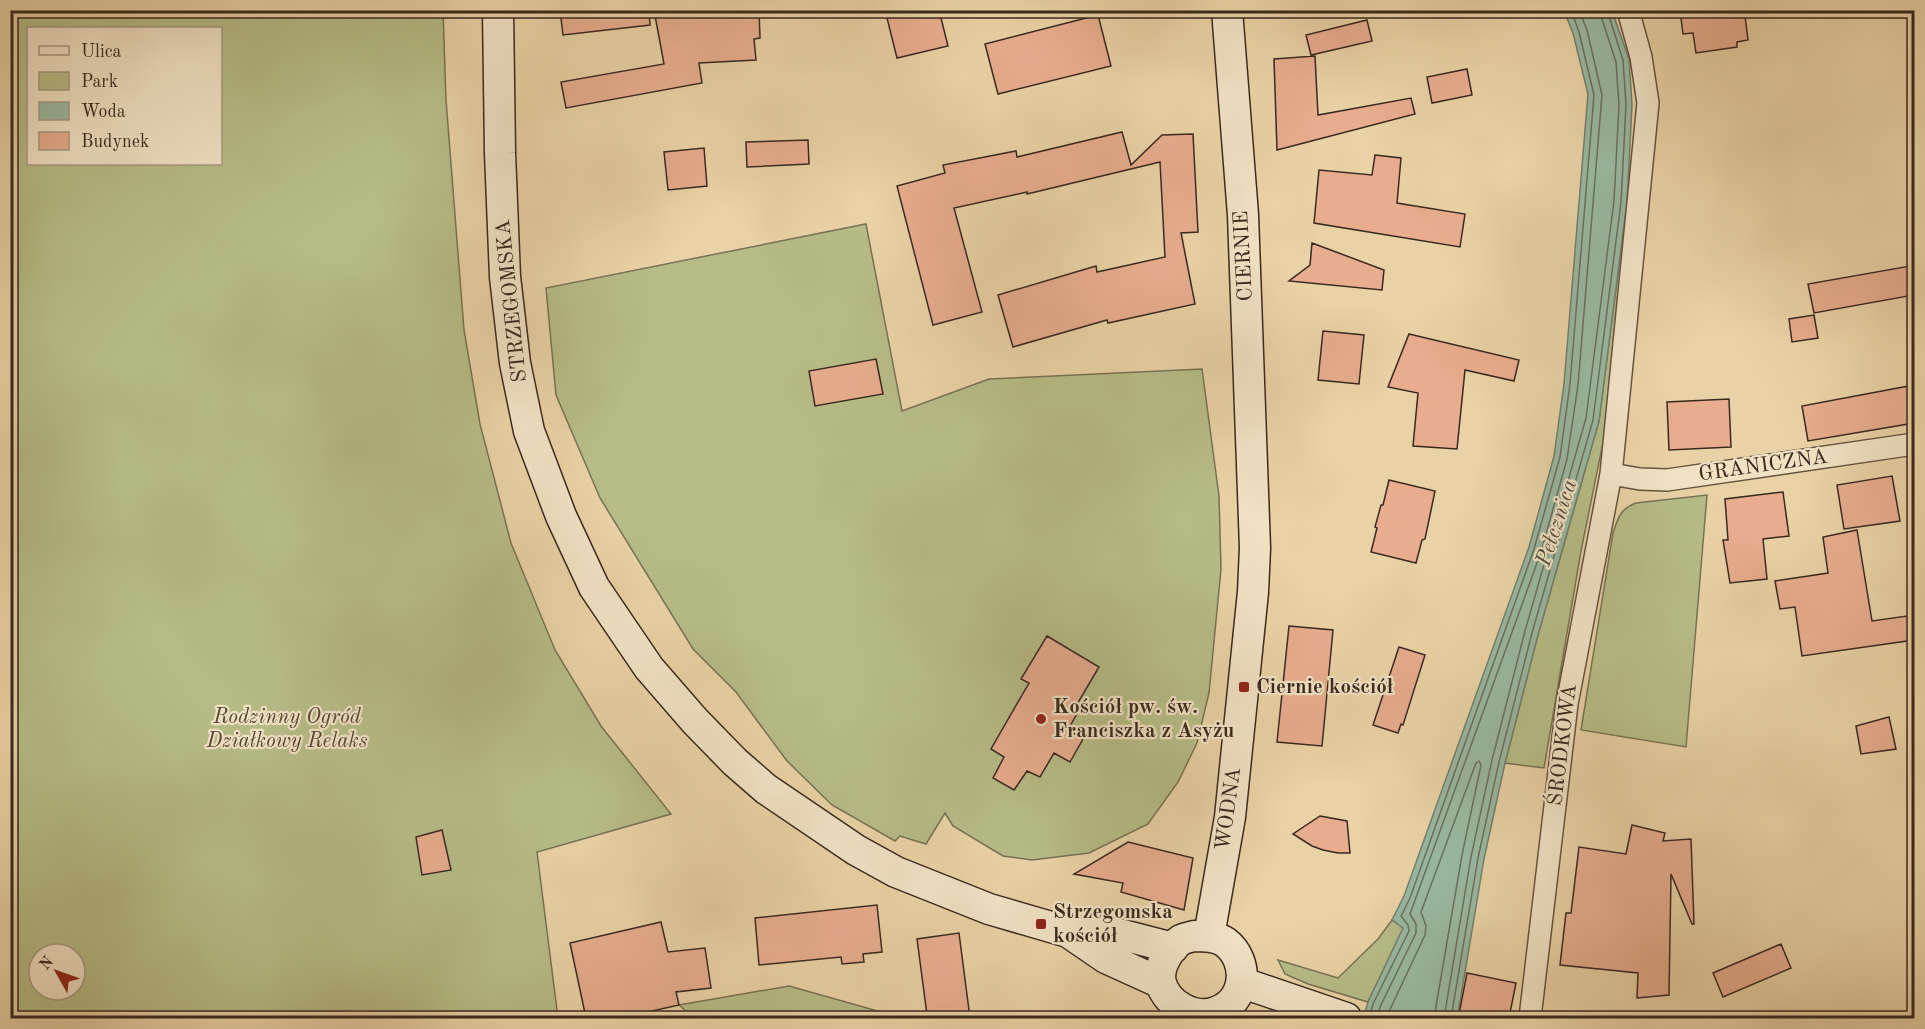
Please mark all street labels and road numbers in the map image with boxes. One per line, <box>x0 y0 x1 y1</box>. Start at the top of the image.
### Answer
street label: CIERNIE <box>1231 210 1257 302</box>
street label: STRZEGOMSKA <box>493 219 531 383</box>
street label: GRANICZNA <box>1697 447 1829 485</box>
street label: ŚRODKOWA <box>1540 682 1581 807</box>
street label: WODNA <box>1213 766 1245 852</box>

